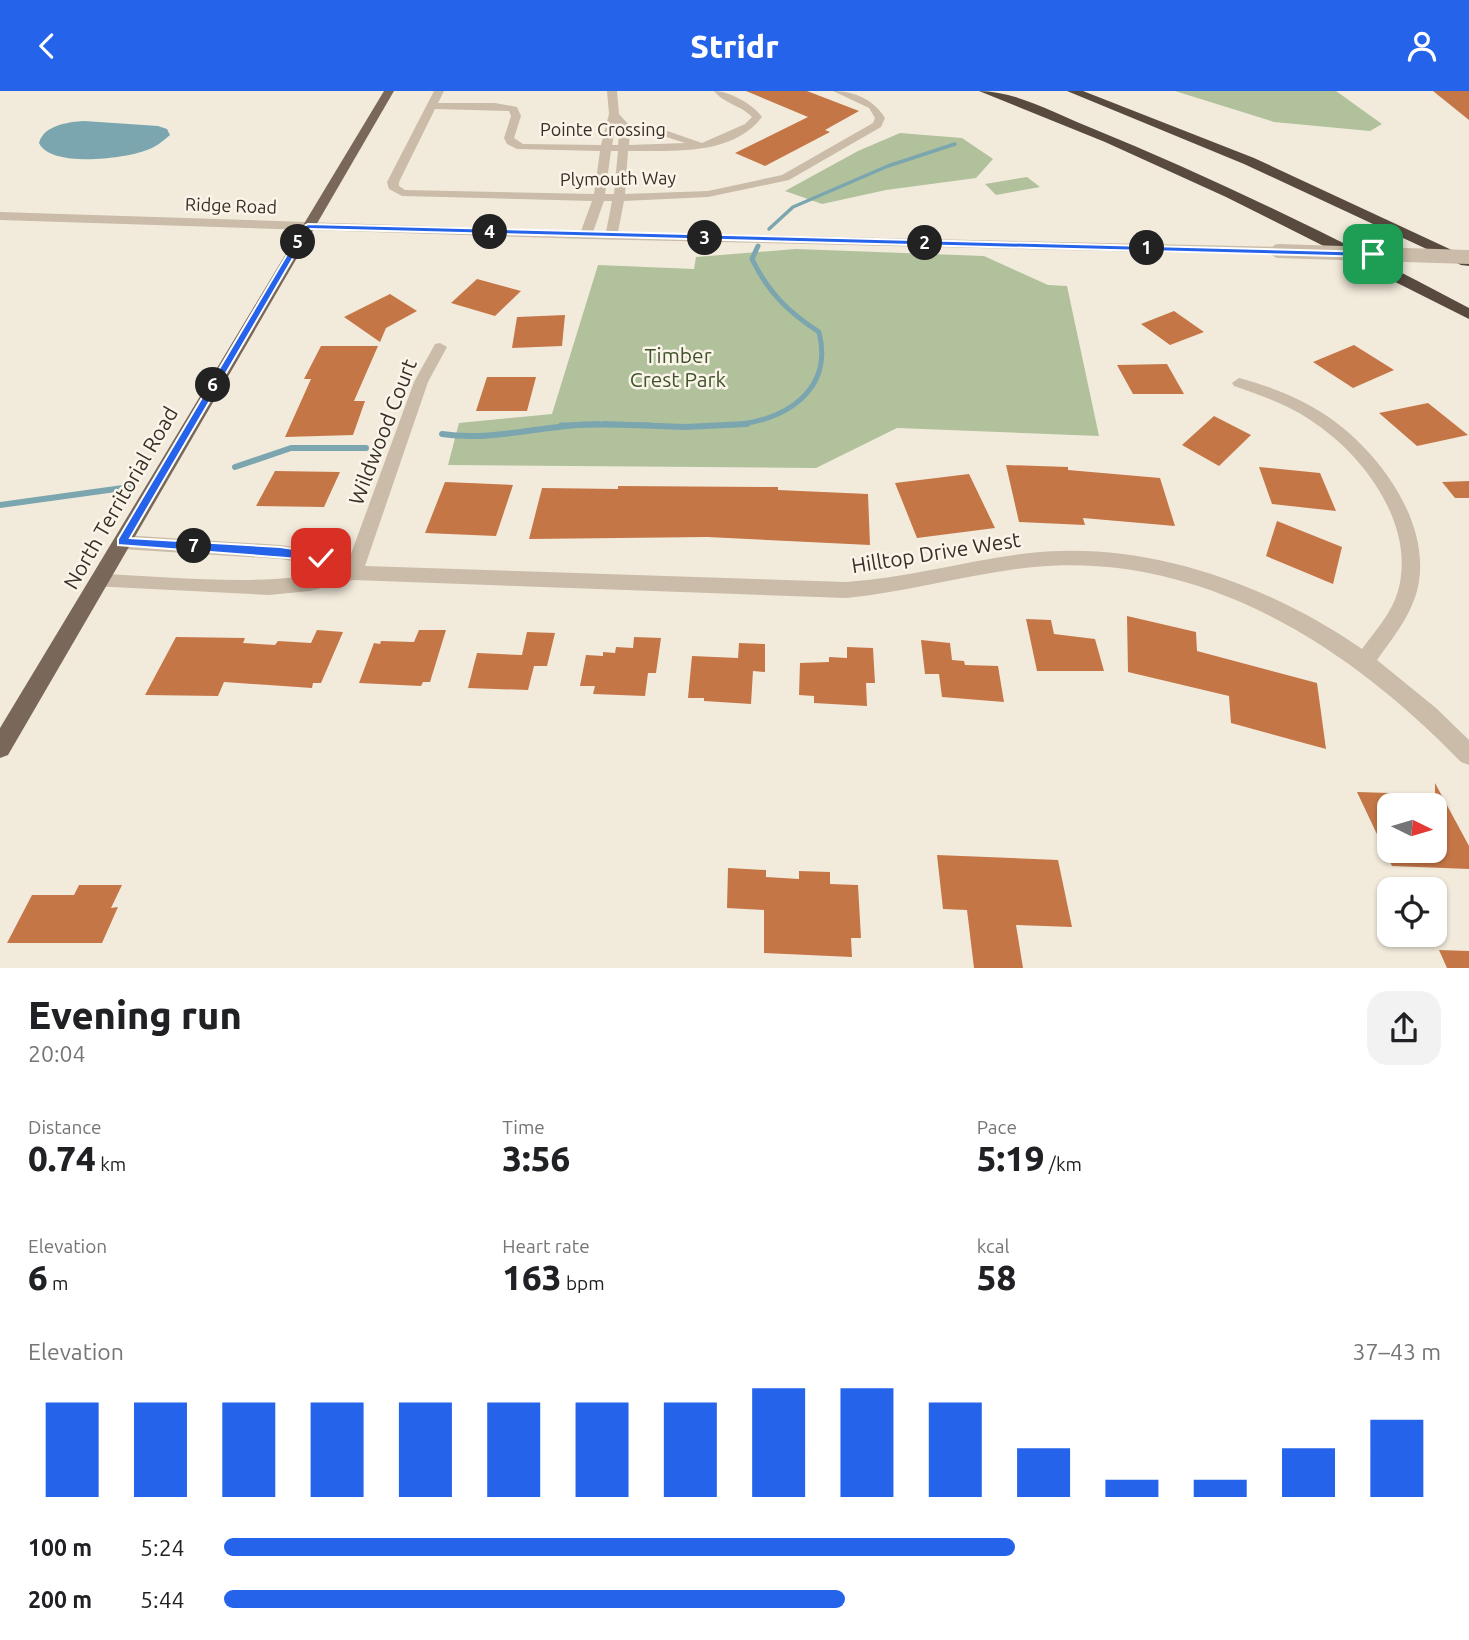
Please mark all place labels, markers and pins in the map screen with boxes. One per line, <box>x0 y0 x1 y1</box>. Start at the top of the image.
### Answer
pin: 4 <box>472 215 508 249</box>
pin: 3 <box>688 221 722 255</box>
pin <box>1343 224 1403 284</box>
pin: 5 <box>280 225 316 259</box>
pin: 2 <box>908 225 942 261</box>
pin: 1 <box>1130 231 1164 265</box>
pin: 6 <box>196 367 230 403</box>
pin <box>291 528 351 588</box>
pin: 7 <box>176 529 212 563</box>

